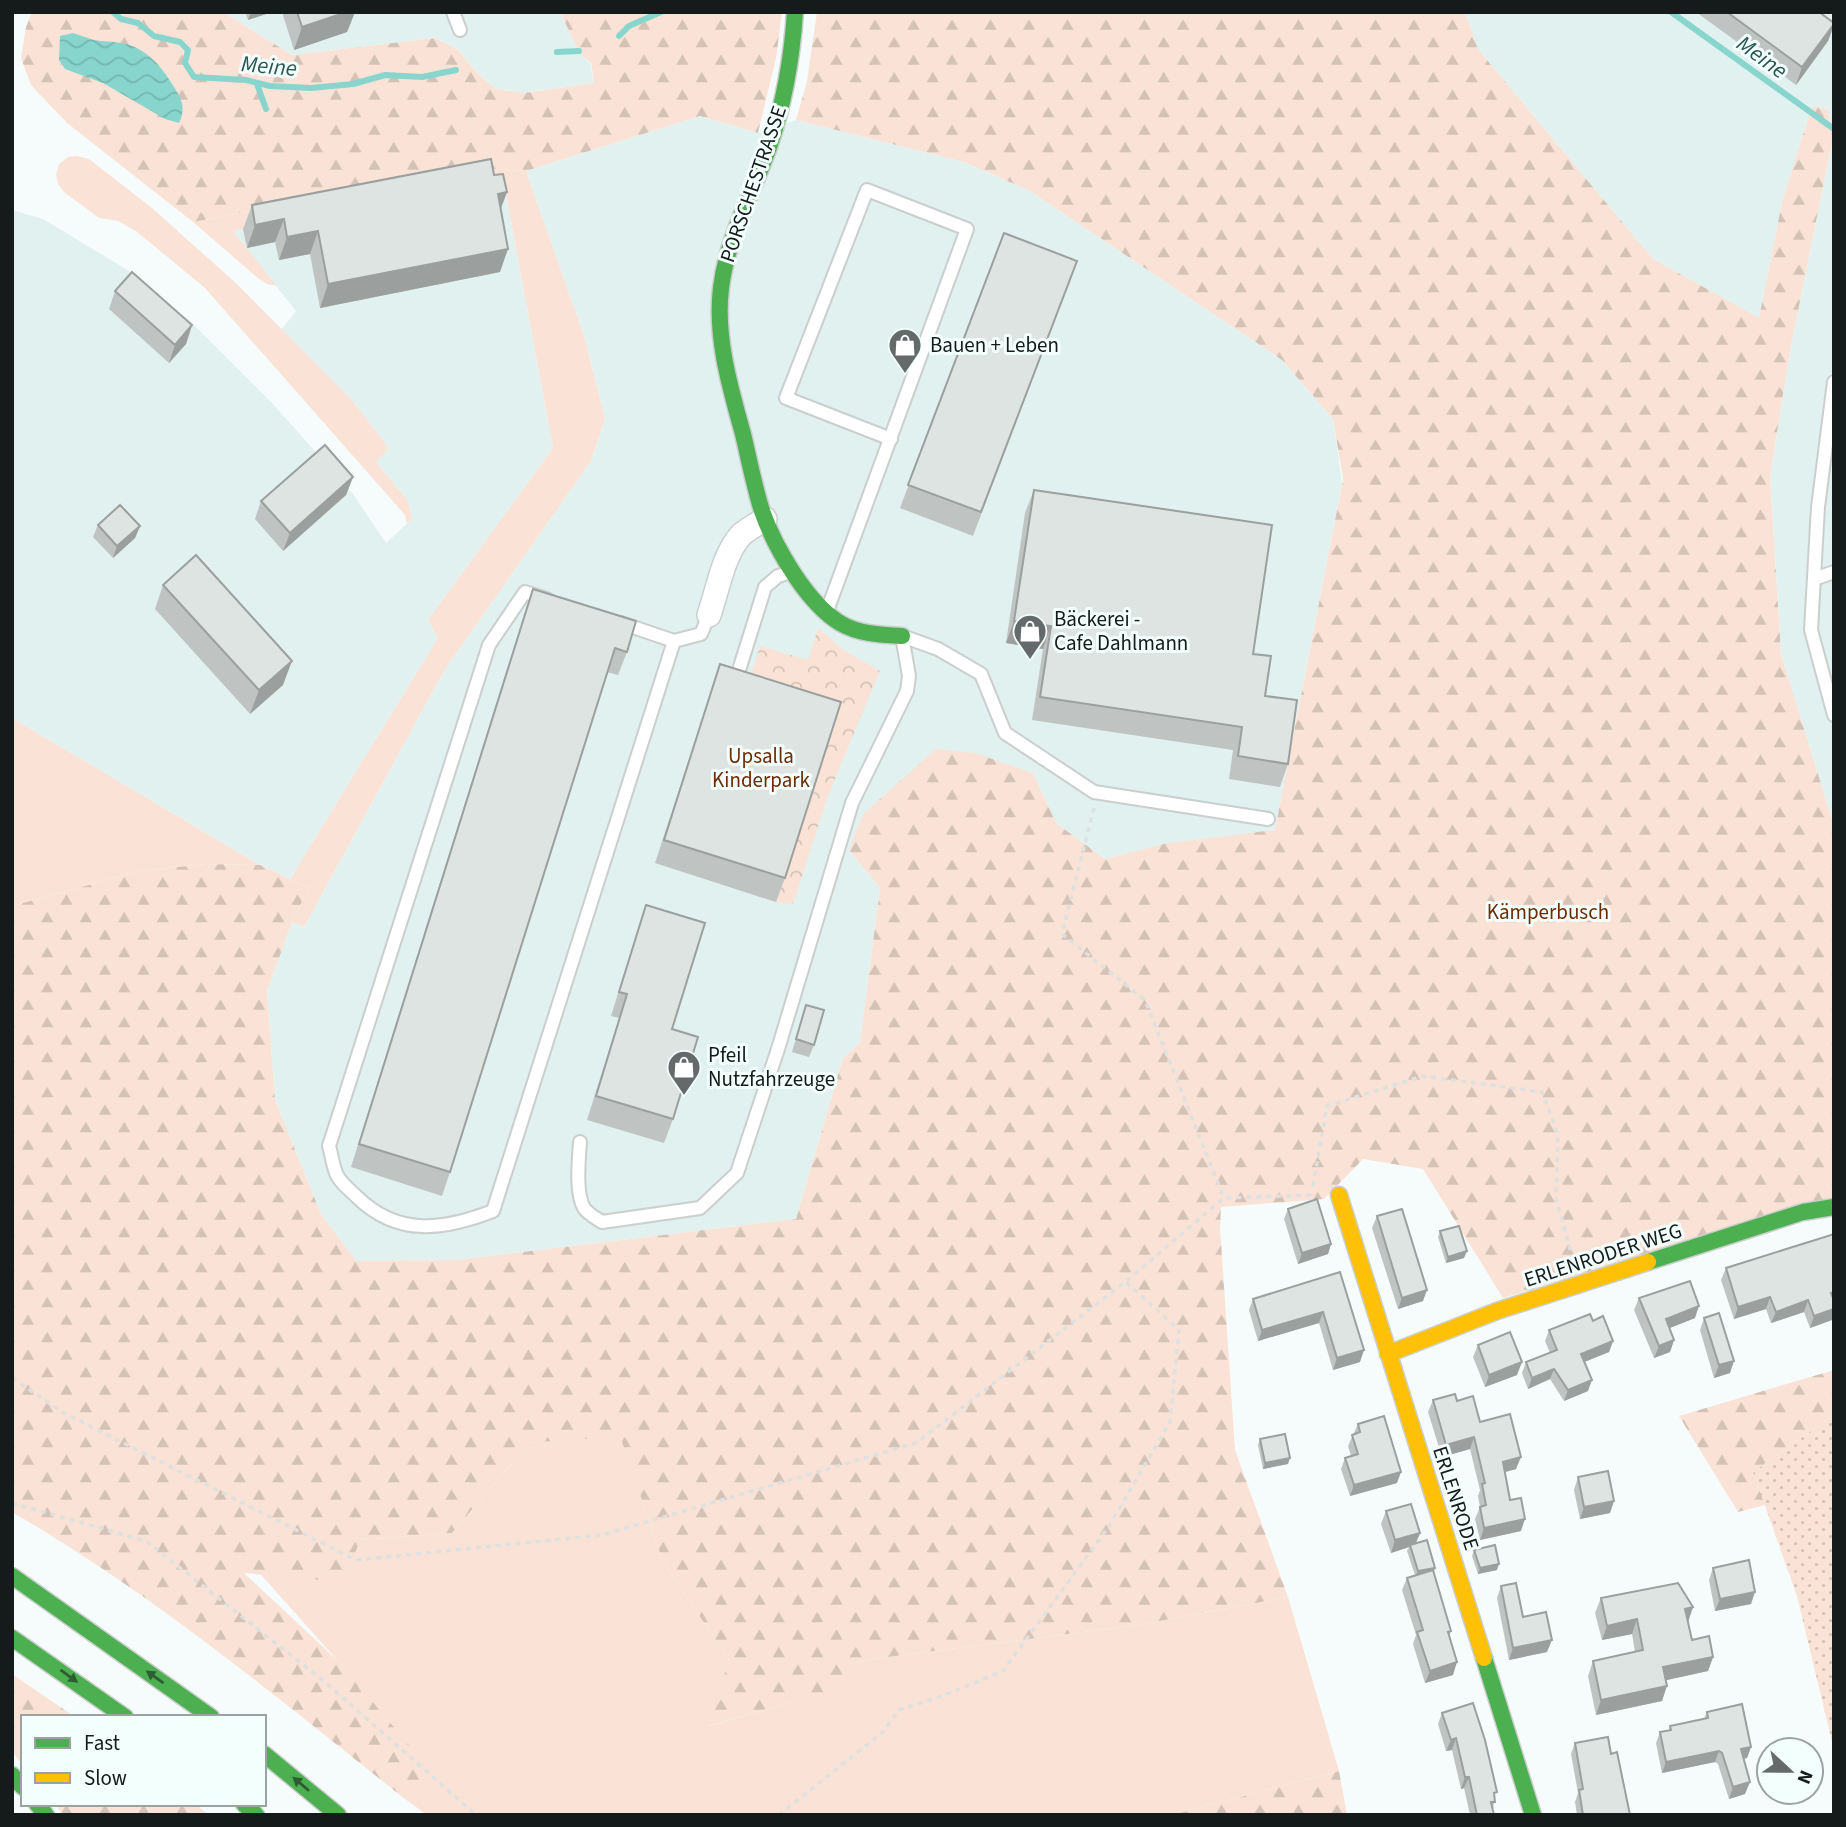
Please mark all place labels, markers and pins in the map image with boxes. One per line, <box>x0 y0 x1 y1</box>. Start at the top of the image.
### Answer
shop icon: Bauen + Leben <box>886 326 924 375</box>
place label: Bauen + Leben <box>930 330 1059 360</box>
place label: Bäckerei - Cafe Dahlmann <box>1054 604 1188 658</box>
shop icon: Bäckerei - Cafe Dahlmann <box>1011 612 1049 661</box>
place label: Pfeil Nutzfahrzeuge <box>708 1040 835 1094</box>
shop icon: Pfeil Nutzfahrzeuge <box>665 1048 703 1097</box>

